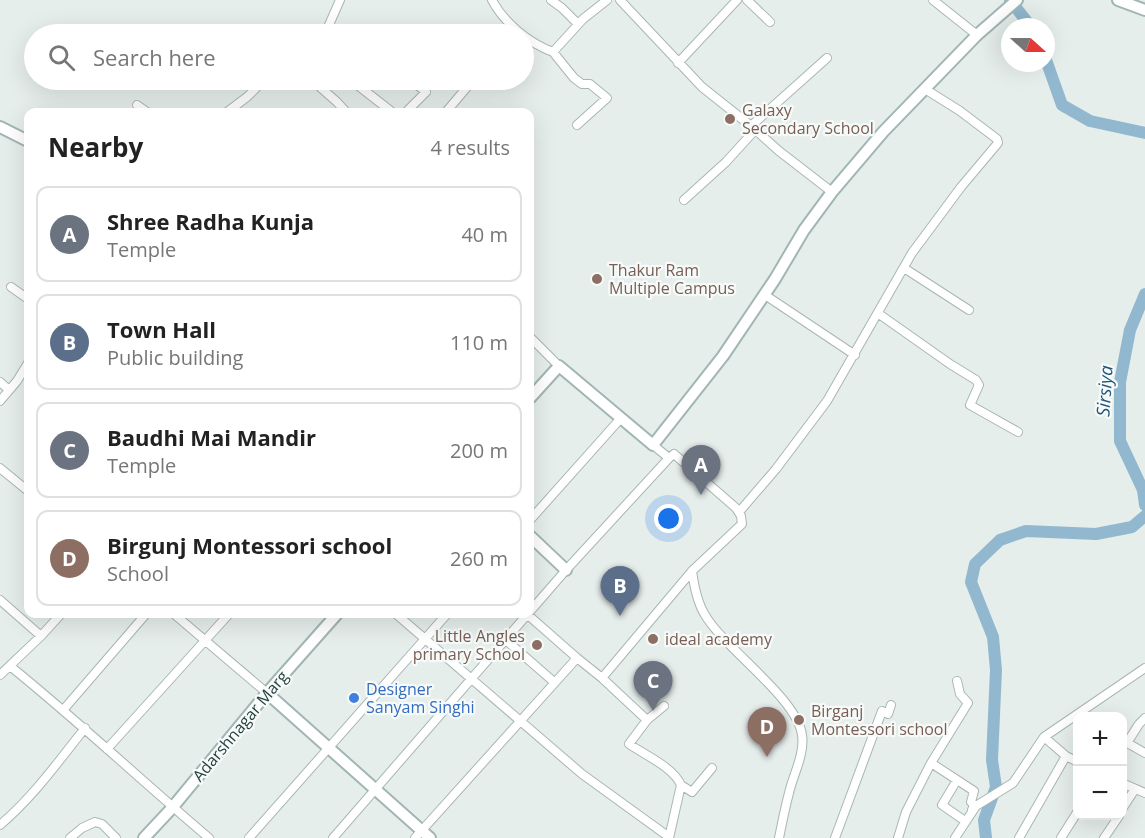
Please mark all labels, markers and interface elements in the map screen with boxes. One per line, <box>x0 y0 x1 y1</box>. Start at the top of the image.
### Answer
north arrow <box>1001 18 1055 72</box>
search box <box>24 24 534 90</box>
icon: search <box>45 41 78 74</box>
text: Search here <box>93 42 216 72</box>
place label: Galaxy Secondary School <box>742 99 874 139</box>
marker: Galaxy Secondary School <box>723 112 737 126</box>
text: Nearby <box>48 129 143 165</box>
text: 4 results <box>430 134 510 161</box>
text: Shree Radha Kunja <box>107 206 314 236</box>
text: A <box>63 221 76 248</box>
text: 40 m <box>461 221 508 248</box>
text: Temple <box>107 236 176 263</box>
place label: Thakur Ram Multiple Campus <box>609 259 735 299</box>
marker: Thakur Ram Multiple Campus <box>590 272 604 286</box>
text: Town Hall <box>107 314 216 344</box>
text: B <box>63 329 76 356</box>
text: 110 m <box>450 329 508 356</box>
text: Public building <box>107 344 243 371</box>
water label: Sirsiya <box>1090 364 1118 417</box>
text: Baudhi Mai Mandir <box>107 422 316 452</box>
text: C <box>63 437 76 464</box>
text: 200 m <box>450 437 508 464</box>
pin: A <box>682 446 720 495</box>
text: Temple <box>107 452 176 479</box>
your location <box>654 504 683 533</box>
text: Birgunj Montessori school <box>107 530 392 560</box>
text: D <box>62 545 77 572</box>
text: 260 m <box>450 545 508 572</box>
text: School <box>107 560 169 587</box>
pin: B <box>600 566 640 616</box>
place label: Little Angles primary School <box>413 625 525 665</box>
place label: ideal academy <box>665 628 773 650</box>
marker: ideal academy <box>646 632 660 646</box>
marker: Little Angles primary School <box>530 638 544 652</box>
pin: C <box>634 662 672 711</box>
street label: Adarshnagar Marg <box>187 666 293 786</box>
place label: Designer Sanyam Singhi <box>366 678 475 718</box>
marker: Designer Sanyam Singhi <box>347 691 361 705</box>
place label: Birganj Montessori school <box>811 700 948 740</box>
pin: D <box>748 708 786 757</box>
map controls <box>1073 712 1127 820</box>
button: + <box>1073 712 1127 766</box>
marker: Birganj Montessori school <box>792 713 806 727</box>
button: − <box>1073 766 1127 820</box>

